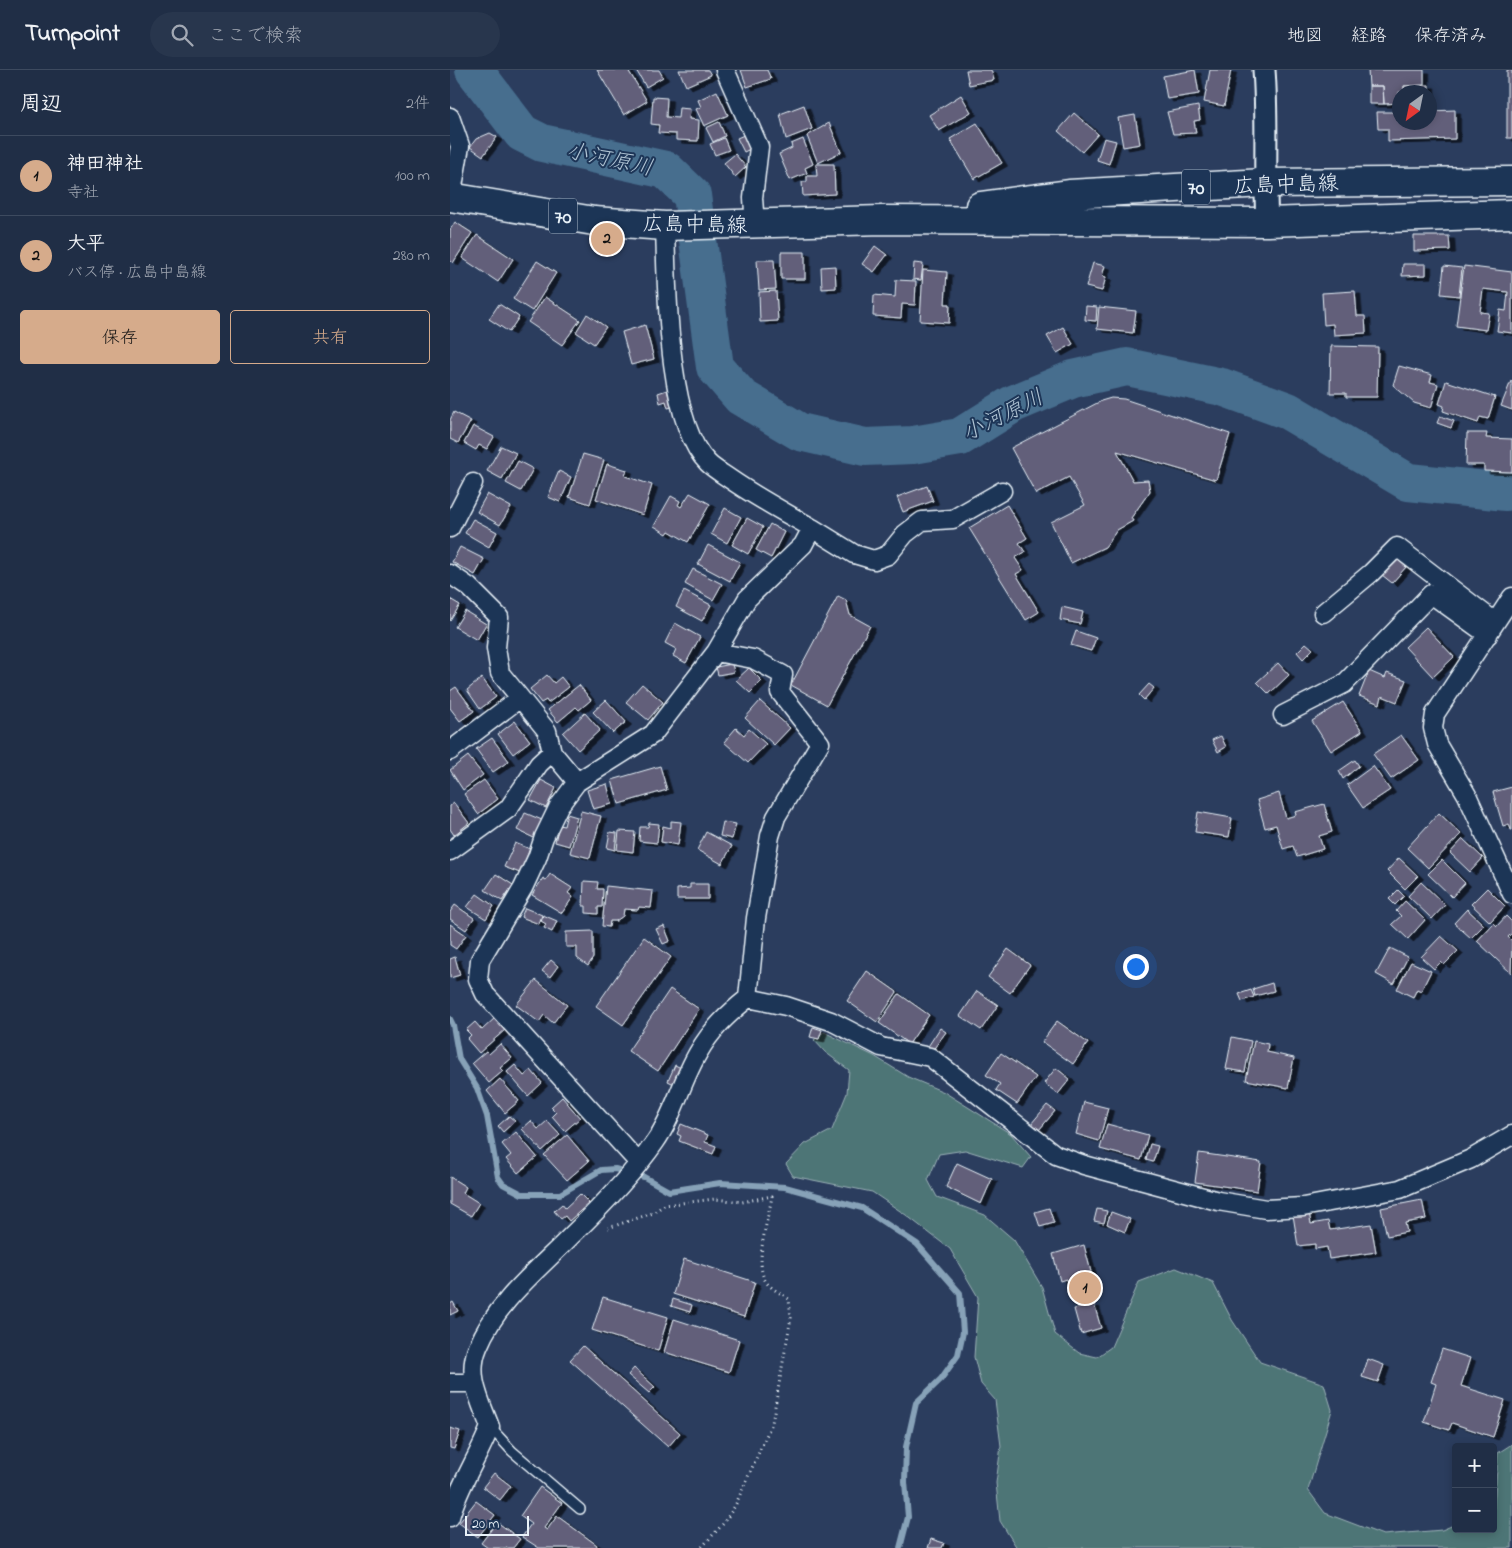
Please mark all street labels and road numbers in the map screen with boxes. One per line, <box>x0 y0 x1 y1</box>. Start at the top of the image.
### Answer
street label: 広島中島線 <box>1233 169 1339 203</box>
road number: 70 <box>1182 170 1210 204</box>
road number: 70 <box>549 198 577 234</box>
street label: 広島中島線 <box>642 210 748 242</box>

